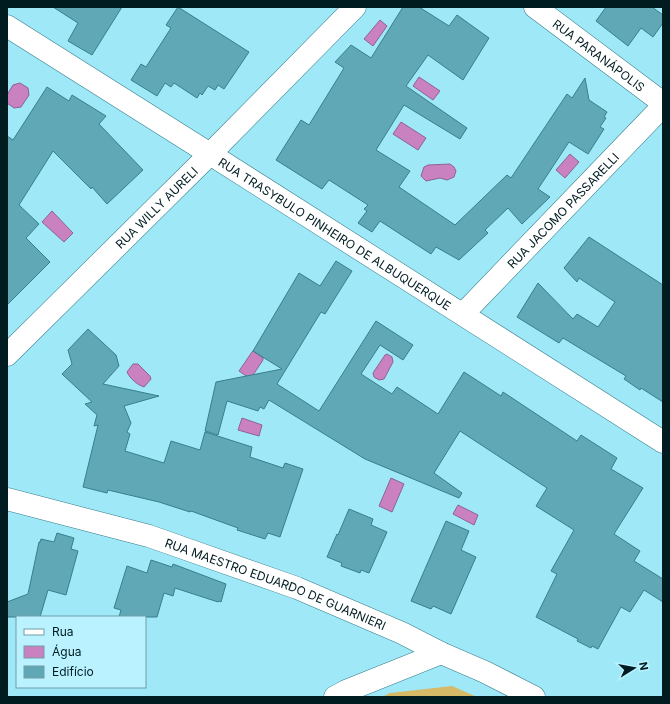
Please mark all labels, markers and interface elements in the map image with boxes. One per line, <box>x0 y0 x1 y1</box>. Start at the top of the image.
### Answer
street label: RUA PARANÁPOLIS <box>550 16 648 95</box>
street label: RUA JACOMO PASSARELLI <box>504 149 622 271</box>
street label: RUA TRASYBULO PINHEIRO DE ALBUQUERQUE <box>216 154 454 313</box>
street label: RUA WILLY AURELI <box>112 163 201 251</box>
street label: RUA MAESTRO EDUARDO DE GUARNIERI <box>163 535 388 633</box>
legend <box>16 616 146 688</box>
text: Rua <box>52 624 74 639</box>
text: Água <box>52 644 81 659</box>
north arrow <box>614 648 654 688</box>
text: N <box>636 661 651 672</box>
text: Edifício <box>52 664 94 679</box>

